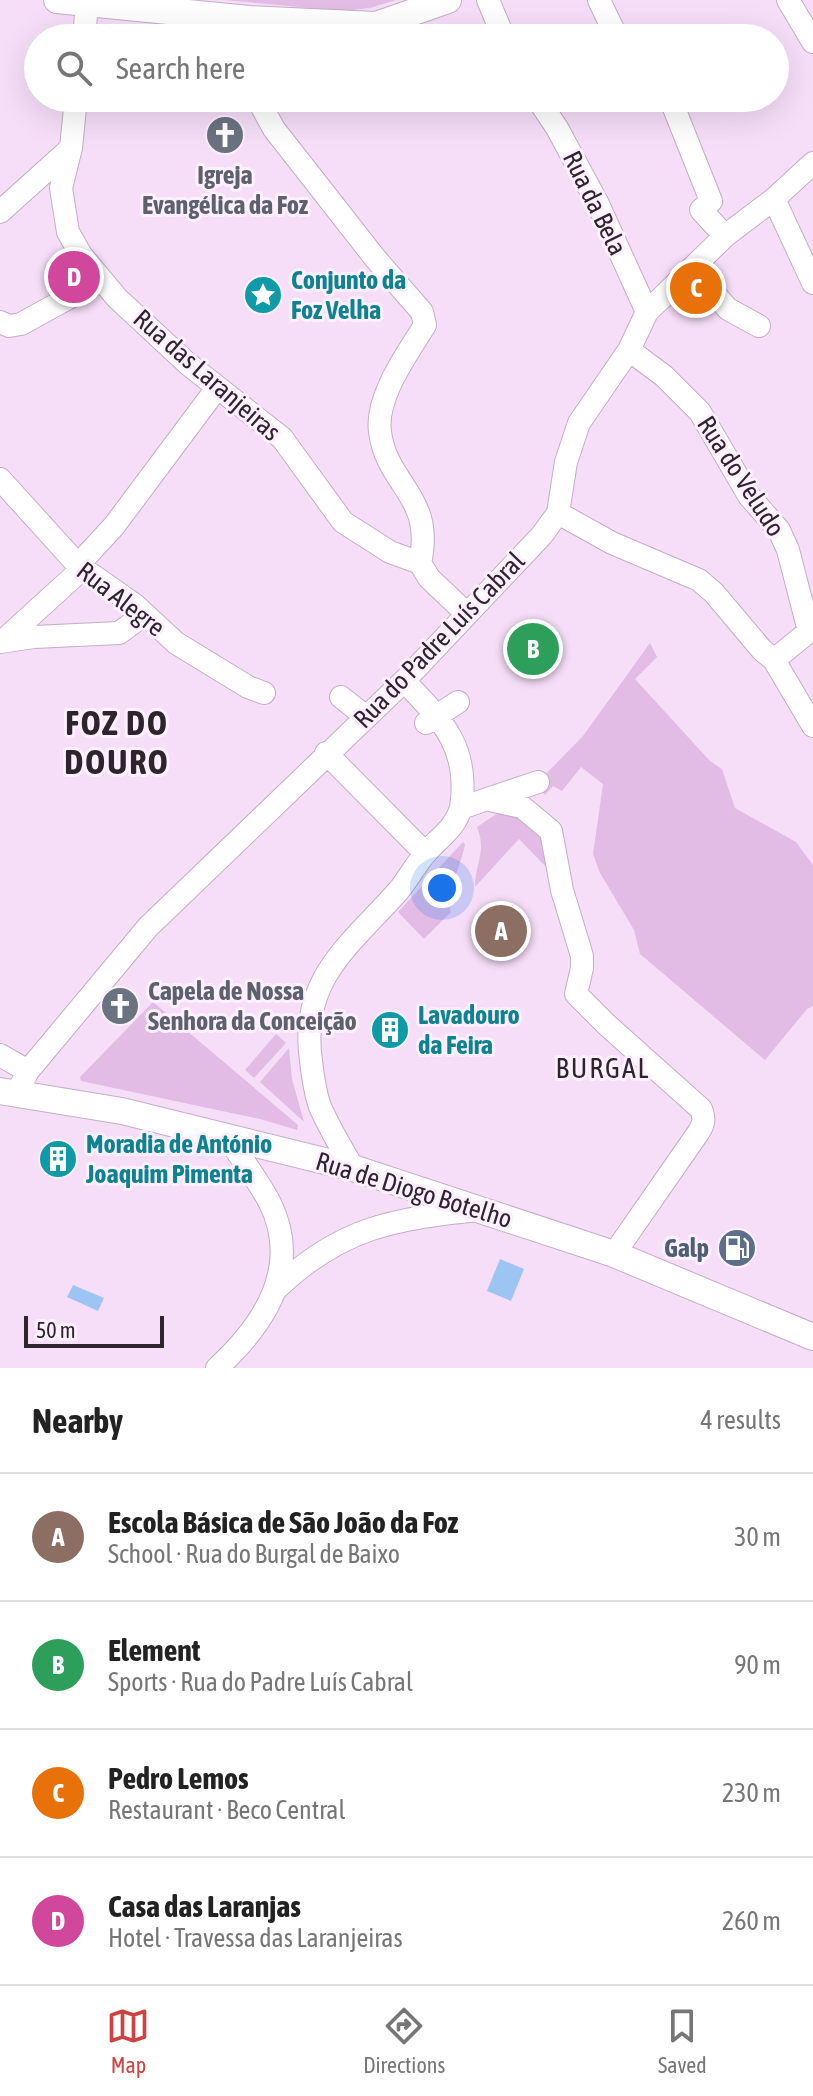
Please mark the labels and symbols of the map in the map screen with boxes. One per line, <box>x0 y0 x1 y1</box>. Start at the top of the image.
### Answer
church icon: Igreja Evangélica da Foz <box>204 114 246 156</box>
street label: Rua da Bela <box>557 146 633 260</box>
place label: Igreja Evangélica da Foz <box>142 160 309 220</box>
pin: D <box>48 247 100 307</box>
pin: C <box>670 258 722 318</box>
place label: Conjunto da Foz Velha <box>291 265 406 325</box>
place icon: Conjunto da Foz Velha <box>242 274 284 316</box>
street label: Rua das Laranjeiras <box>128 303 286 447</box>
street label: Rua do Veludo <box>691 410 791 542</box>
street label: Rua do Padre Luís Cabral <box>347 546 531 734</box>
street label: Rua Alegre <box>71 555 171 643</box>
pin: B <box>507 619 559 679</box>
district label: FOZ DO DOURO <box>64 703 170 781</box>
your location <box>422 868 462 908</box>
pin: A <box>475 901 527 961</box>
place label: Capela de Nossa Senhora da Conceição <box>148 976 357 1036</box>
church icon: Capela de Nossa Senhora da Conceição <box>99 985 141 1027</box>
place label: Lavadouro da Feira <box>418 1000 520 1060</box>
building icon: Lavadouro da Feira <box>369 1009 411 1051</box>
district label: BURGAL <box>556 1052 650 1084</box>
place label: Moradia de António Joaquim Pimenta <box>85 1129 272 1189</box>
building icon: Moradia de António Joaquim Pimenta <box>37 1138 79 1180</box>
street label: Rua de Diogo Botelho <box>312 1146 516 1234</box>
fuel station icon: Galp <box>716 1227 758 1269</box>
place label: Galp <box>664 1233 709 1263</box>
scale bar <box>24 1312 164 1348</box>

